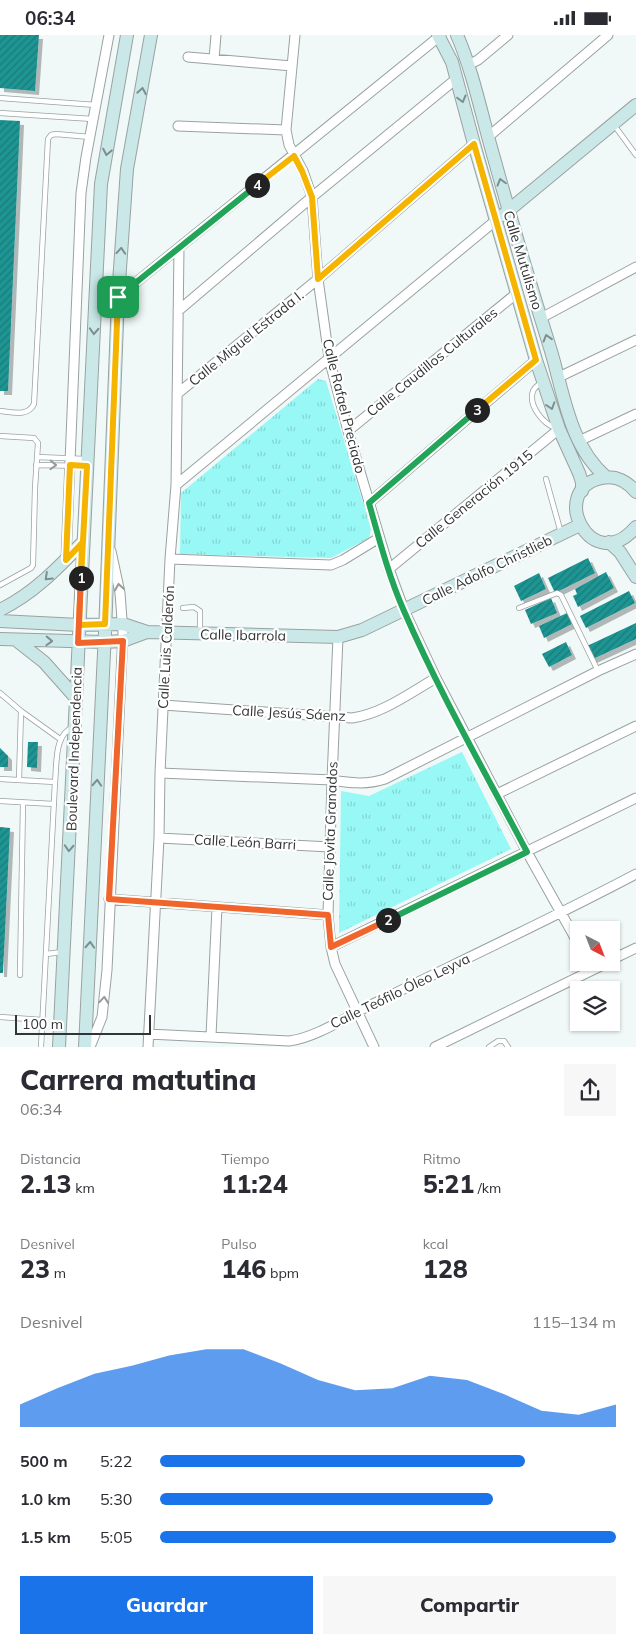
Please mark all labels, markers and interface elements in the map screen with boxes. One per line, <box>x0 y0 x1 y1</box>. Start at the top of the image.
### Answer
text: 06:34 <box>25 6 75 30</box>
one-way arrow <box>136 86 146 95</box>
one-way arrow <box>456 94 466 102</box>
one-way arrow <box>102 148 112 156</box>
pin: 4 <box>244 173 270 197</box>
text: 4 <box>253 176 262 194</box>
one-way arrow <box>496 179 506 187</box>
street label: Calle Mutulismo <box>499 208 547 312</box>
one-way arrow <box>115 247 126 255</box>
pin <box>97 276 139 318</box>
icon: arrive <box>104 283 132 311</box>
street label: Calle Miguel Estrada I. <box>185 286 307 390</box>
street label: Calle Caudillos Culturales <box>363 303 501 420</box>
one-way arrow <box>89 328 100 336</box>
one-way arrow <box>542 334 552 343</box>
street label: Calle Rafael Preciado <box>319 337 369 475</box>
pin: 3 <box>464 397 490 423</box>
text: 3 <box>473 401 482 419</box>
one-way arrow <box>545 401 555 409</box>
street label: Calle Generación 1915 <box>411 446 537 552</box>
one-way arrow <box>50 460 57 470</box>
street label: Calle Adolfo Christlieb <box>419 531 555 609</box>
pin: 1 <box>68 565 94 591</box>
text: 1 <box>77 569 86 587</box>
one-way arrow <box>44 571 53 580</box>
one-way arrow <box>115 582 125 591</box>
street label: Calle Luis Calderón <box>154 585 178 709</box>
street label: Calle Ibarrola <box>200 625 286 645</box>
one-way arrow <box>45 636 53 647</box>
street label: Boulevard Independencia <box>62 667 86 831</box>
street label: Calle Jesús Sáenz <box>232 701 346 725</box>
street label: Calle Jovita Granados <box>319 761 341 901</box>
one-way arrow <box>92 779 103 787</box>
street label: Calle León Barri <box>194 830 296 854</box>
one-way arrow <box>64 845 75 853</box>
pin: 2 <box>376 907 400 933</box>
text: 2 <box>384 911 393 929</box>
north arrow <box>570 921 620 971</box>
map controls <box>570 921 620 1031</box>
one-way arrow <box>85 941 95 949</box>
street label: Calle Teófilo Óleo Leyva <box>327 949 473 1033</box>
button: layers <box>570 981 620 1031</box>
one-way arrow <box>98 996 109 1004</box>
scale bar <box>15 1011 151 1035</box>
text: 100 m <box>22 1015 63 1033</box>
text: Carrera matutina <box>20 1062 256 1097</box>
button: share <box>564 1064 616 1116</box>
text: 06:34 <box>20 1099 62 1119</box>
text: Distancia <box>20 1150 81 1168</box>
text: Tiempo <box>221 1150 269 1168</box>
text: Ritmo <box>423 1150 461 1168</box>
text: 2.13 <box>20 1168 72 1199</box>
text: 11:24 <box>221 1168 288 1199</box>
text: 5:21 <box>423 1168 474 1199</box>
text: km <box>72 1179 95 1197</box>
text: /km <box>474 1179 501 1197</box>
text: Desnivel <box>20 1235 75 1253</box>
text: Pulso <box>221 1235 257 1253</box>
text: kcal <box>423 1235 448 1253</box>
text: 23 <box>20 1253 50 1284</box>
text: 146 <box>221 1253 266 1284</box>
text: 128 <box>423 1253 468 1284</box>
text: m <box>50 1264 66 1282</box>
text: bpm <box>266 1264 299 1282</box>
text: Desnivel <box>20 1312 83 1332</box>
text: 115–134 m <box>532 1312 616 1332</box>
text: 500 m <box>20 1451 68 1471</box>
text: 5:22 <box>100 1451 132 1471</box>
text: 1.0 km <box>20 1489 71 1509</box>
text: 5:30 <box>100 1489 132 1509</box>
text: 1.5 km <box>20 1527 71 1547</box>
text: 5:05 <box>100 1527 132 1547</box>
button: Guardar <box>20 1576 313 1634</box>
button: Compartir <box>323 1576 616 1634</box>

